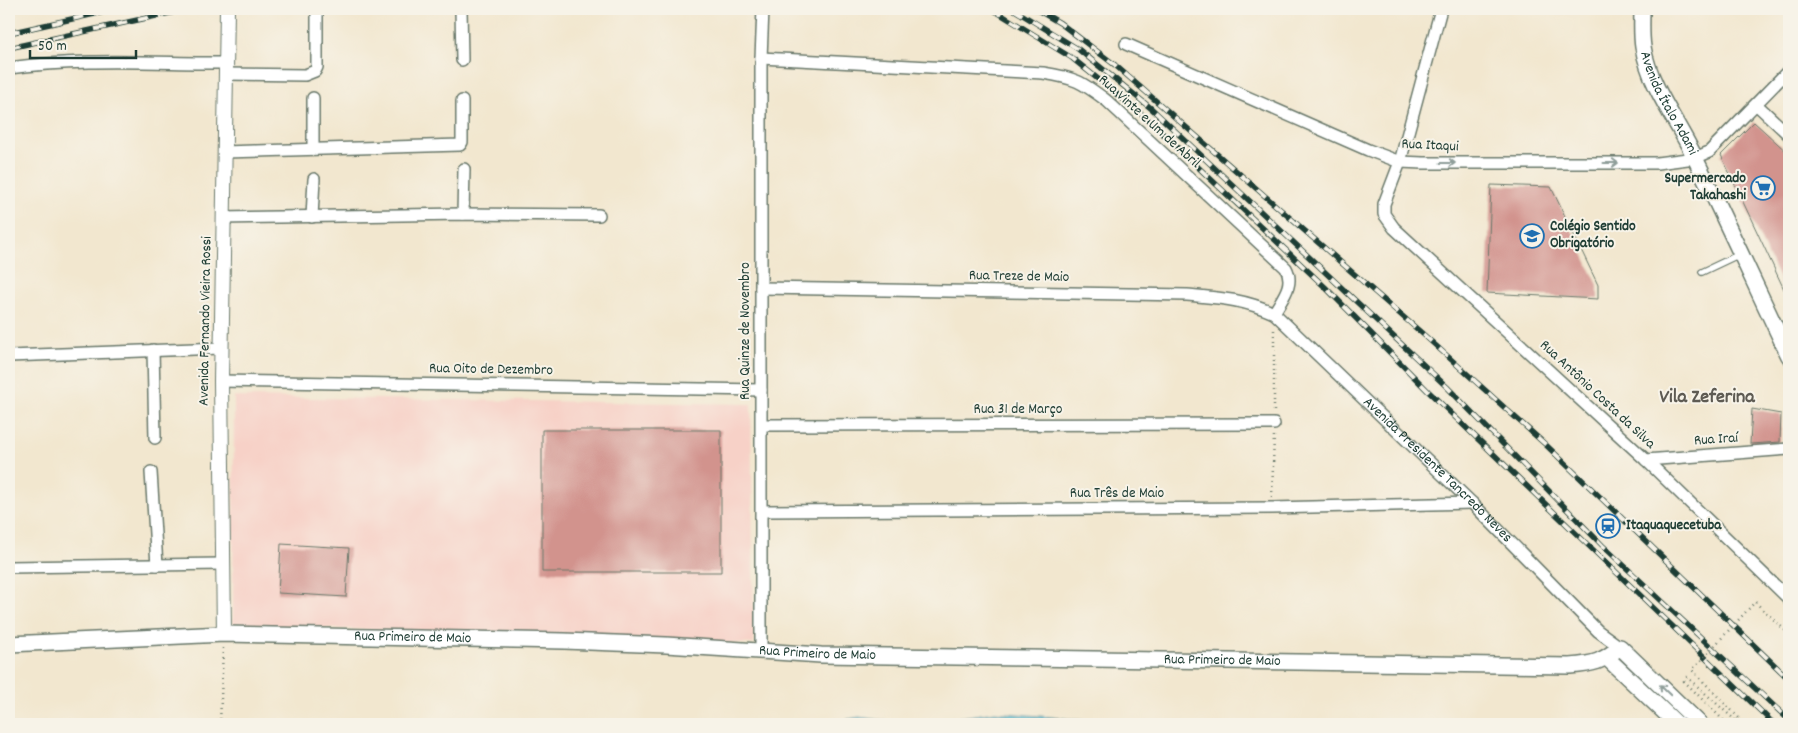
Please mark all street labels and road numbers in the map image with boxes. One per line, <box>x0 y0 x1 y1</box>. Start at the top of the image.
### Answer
street label: Avenida Ítalo Adami <box>1633 49 1703 159</box>
street label: Rua Vinte e Um de Abril <box>1093 70 1205 174</box>
street label: Rua Itaqui <box>1401 134 1459 158</box>
street label: Avenida Fernando Vieira Rossi <box>194 236 218 406</box>
street label: Rua Quinze de Novembro <box>735 262 757 400</box>
street label: Rua Treze de Maio <box>969 265 1070 289</box>
street label: Rua Antônio Costa da Silva <box>1534 335 1661 455</box>
street label: Rua Oito de Dezembro <box>429 358 553 382</box>
street label: Avenida Presidente Tancredo Neves <box>1357 392 1517 548</box>
street label: Rua 31 de Março <box>974 399 1063 421</box>
street label: Rua Iraí <box>1693 427 1740 453</box>
street label: Rua Três de Maio <box>1070 483 1164 505</box>
street label: Rua Primeiro de Maio <box>354 626 472 650</box>
street label: Rua Primeiro de Maio <box>758 640 876 667</box>
street label: Rua Primeiro de Maio <box>1164 649 1281 673</box>

